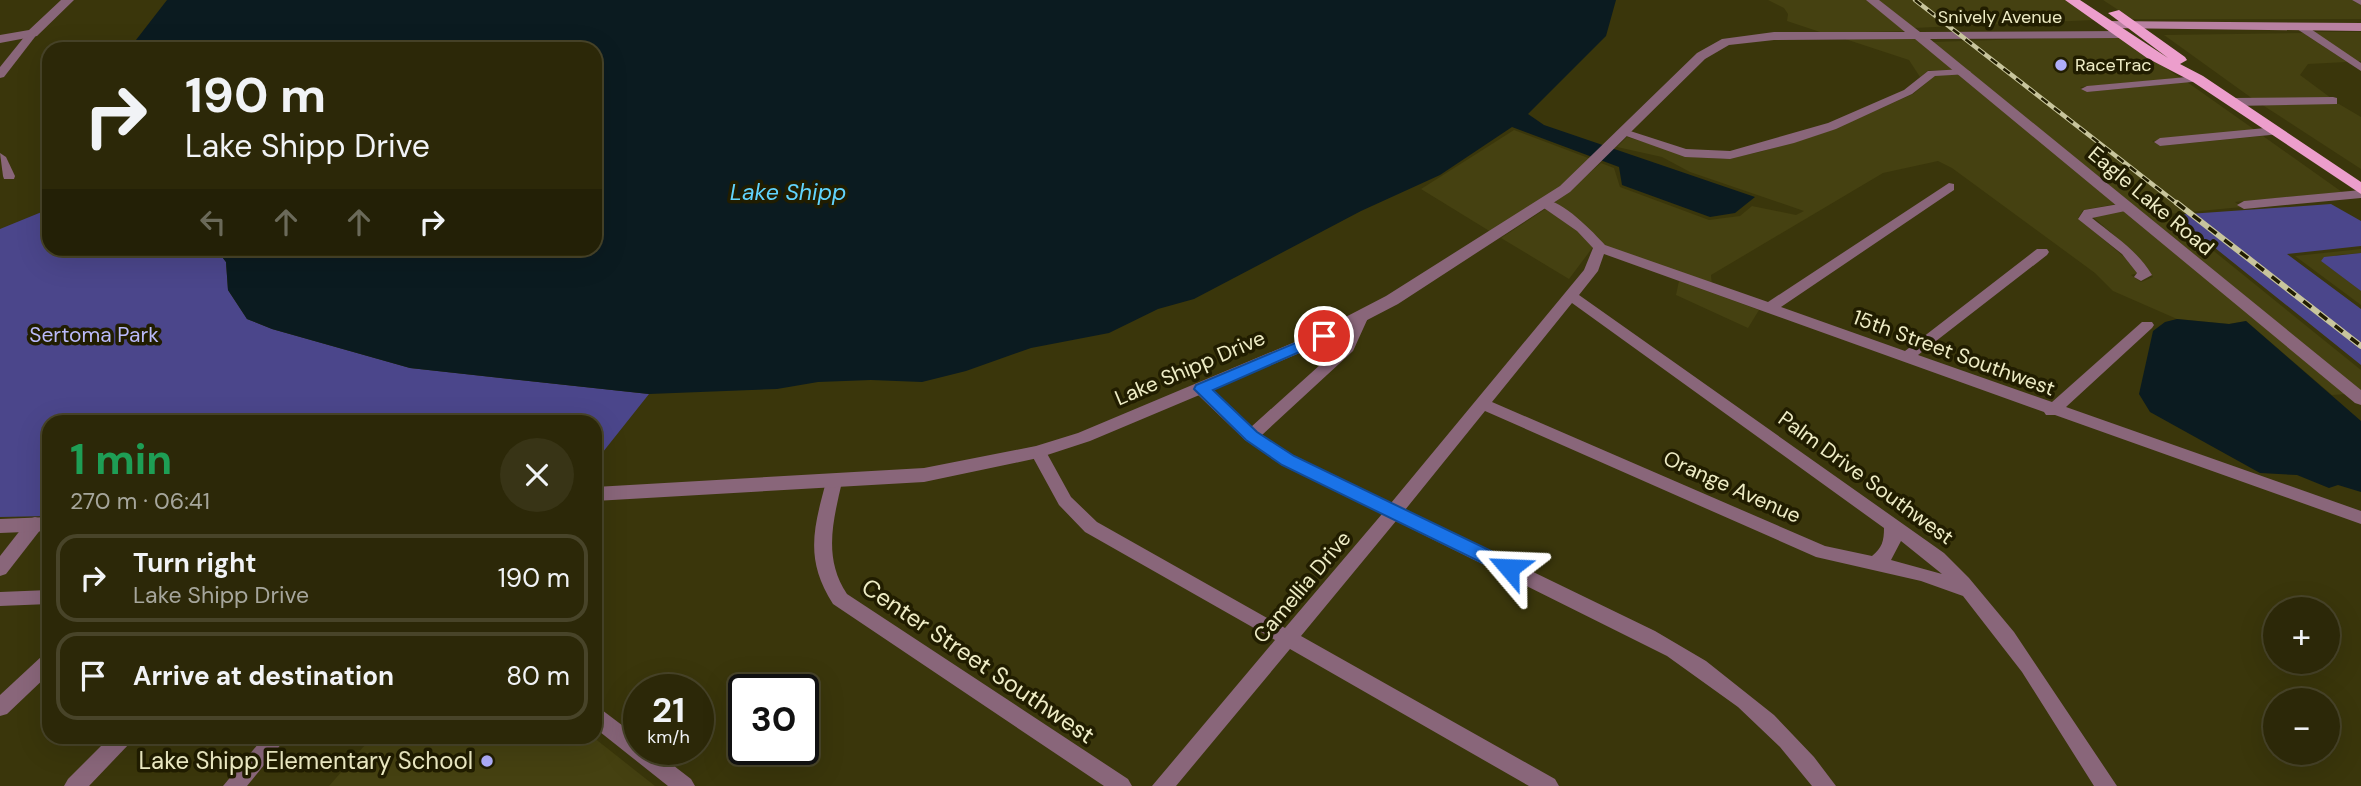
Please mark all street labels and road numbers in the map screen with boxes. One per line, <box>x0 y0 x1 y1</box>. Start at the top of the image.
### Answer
street label: Snively Avenue <box>1938 5 2062 29</box>
street label: Eagle Lake Road <box>2082 140 2220 262</box>
street label: 15th Street Southwest <box>1849 303 2059 403</box>
street label: Lake Shipp Drive <box>1111 324 1270 412</box>
street label: Palm Drive Southwest <box>1773 405 1959 551</box>
street label: Orange Avenue <box>1659 444 1805 530</box>
street label: Camellia Drive <box>1247 525 1357 649</box>
street label: Center Street Southwest <box>856 571 1101 750</box>

